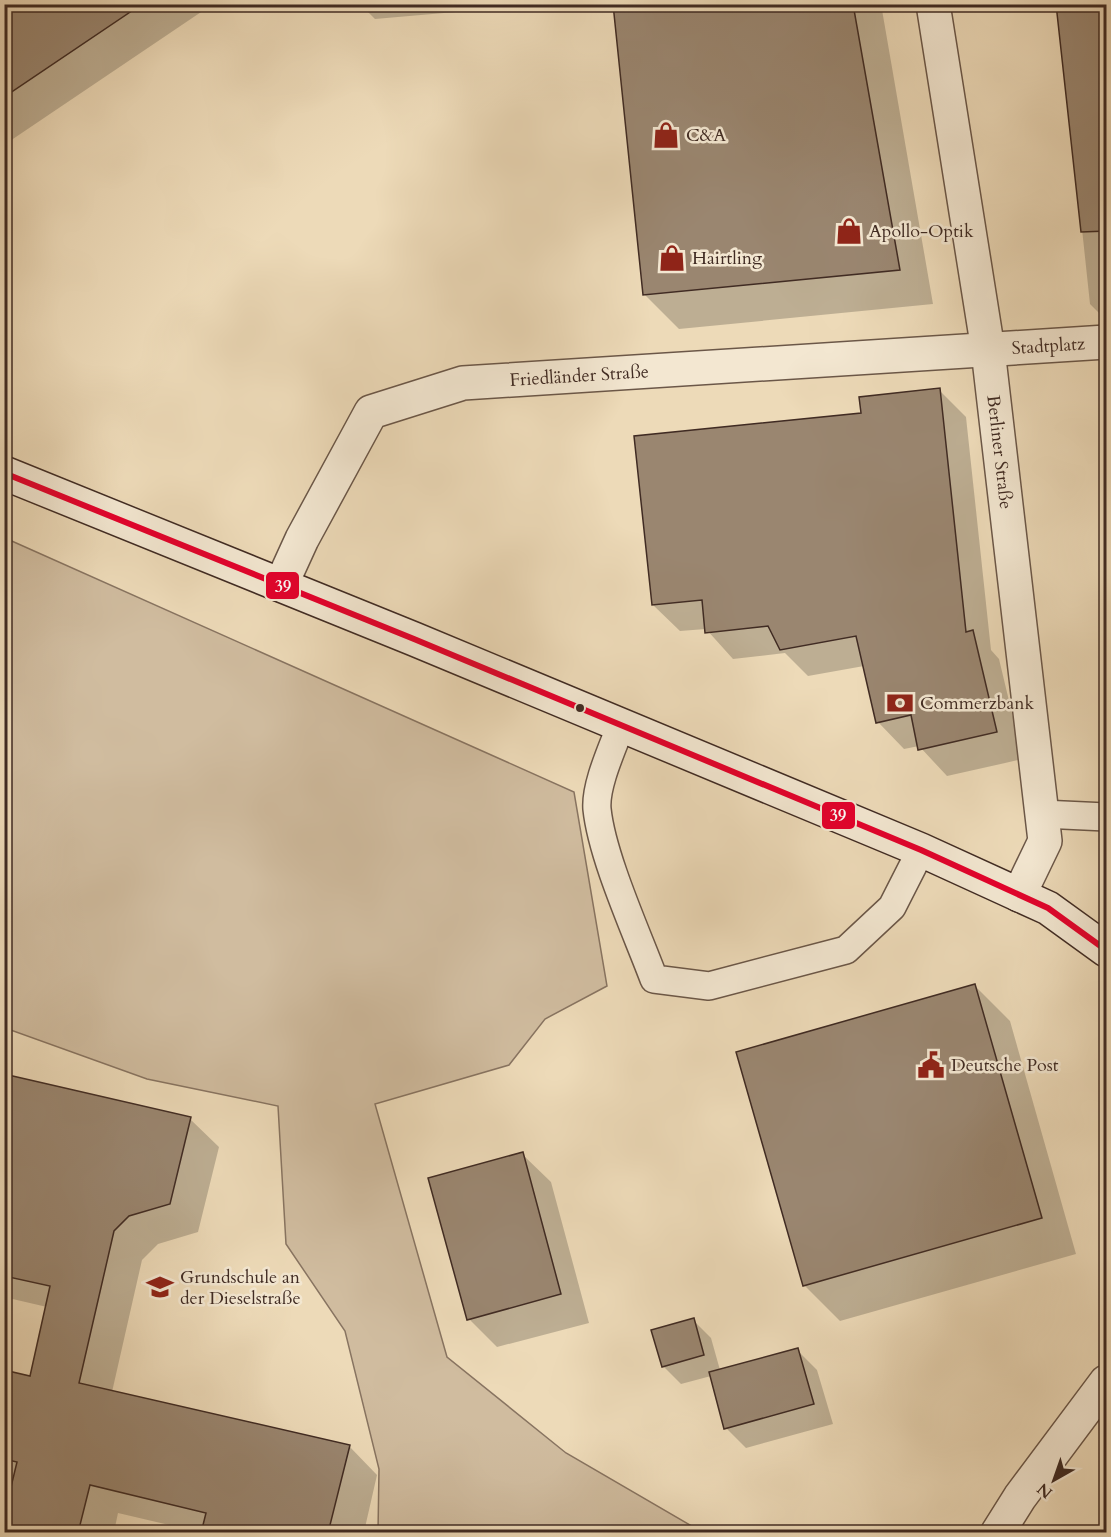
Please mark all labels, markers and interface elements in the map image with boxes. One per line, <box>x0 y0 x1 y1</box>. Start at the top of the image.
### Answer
shop icon: C&A <box>651 120 681 150</box>
place label: C&A <box>686 123 726 148</box>
shop icon: Apollo-Optik <box>834 216 864 246</box>
place label: Apollo-Optik <box>869 219 974 244</box>
shop icon: Hairtling <box>657 243 687 273</box>
place label: Hairtling <box>692 246 763 271</box>
street label: Stadtplatz <box>1011 331 1086 361</box>
street label: Friedländer Straße <box>509 359 650 393</box>
street label: Berliner Straße <box>980 394 1018 510</box>
line badge: 39 <box>265 571 300 600</box>
text: 39 <box>275 576 291 598</box>
bank icon: Commerzbank <box>885 688 915 718</box>
place label: Commerzbank <box>920 691 1034 716</box>
unlabelled marker <box>574 702 586 714</box>
line badge: 39 <box>821 801 856 830</box>
text: 39 <box>830 805 846 827</box>
public building icon: Deutsche Post <box>916 1050 946 1080</box>
place label: Deutsche Post <box>951 1053 1059 1078</box>
place label: Grundschule an der Dieselstraße <box>180 1265 301 1311</box>
school or university icon: Grundschule an der Dieselstraße <box>145 1272 175 1302</box>
north arrow <box>1024 1450 1084 1510</box>
text: N <box>1033 1478 1057 1504</box>

